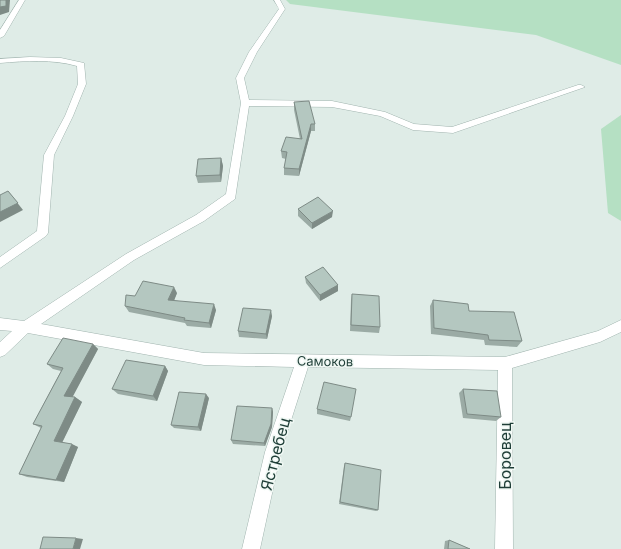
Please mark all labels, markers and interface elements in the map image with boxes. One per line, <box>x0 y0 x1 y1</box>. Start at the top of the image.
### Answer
street label: Самоков <box>297 353 353 369</box>
street label: Ястребец <box>256 415 294 493</box>
street label: Боровец <box>495 422 515 490</box>

